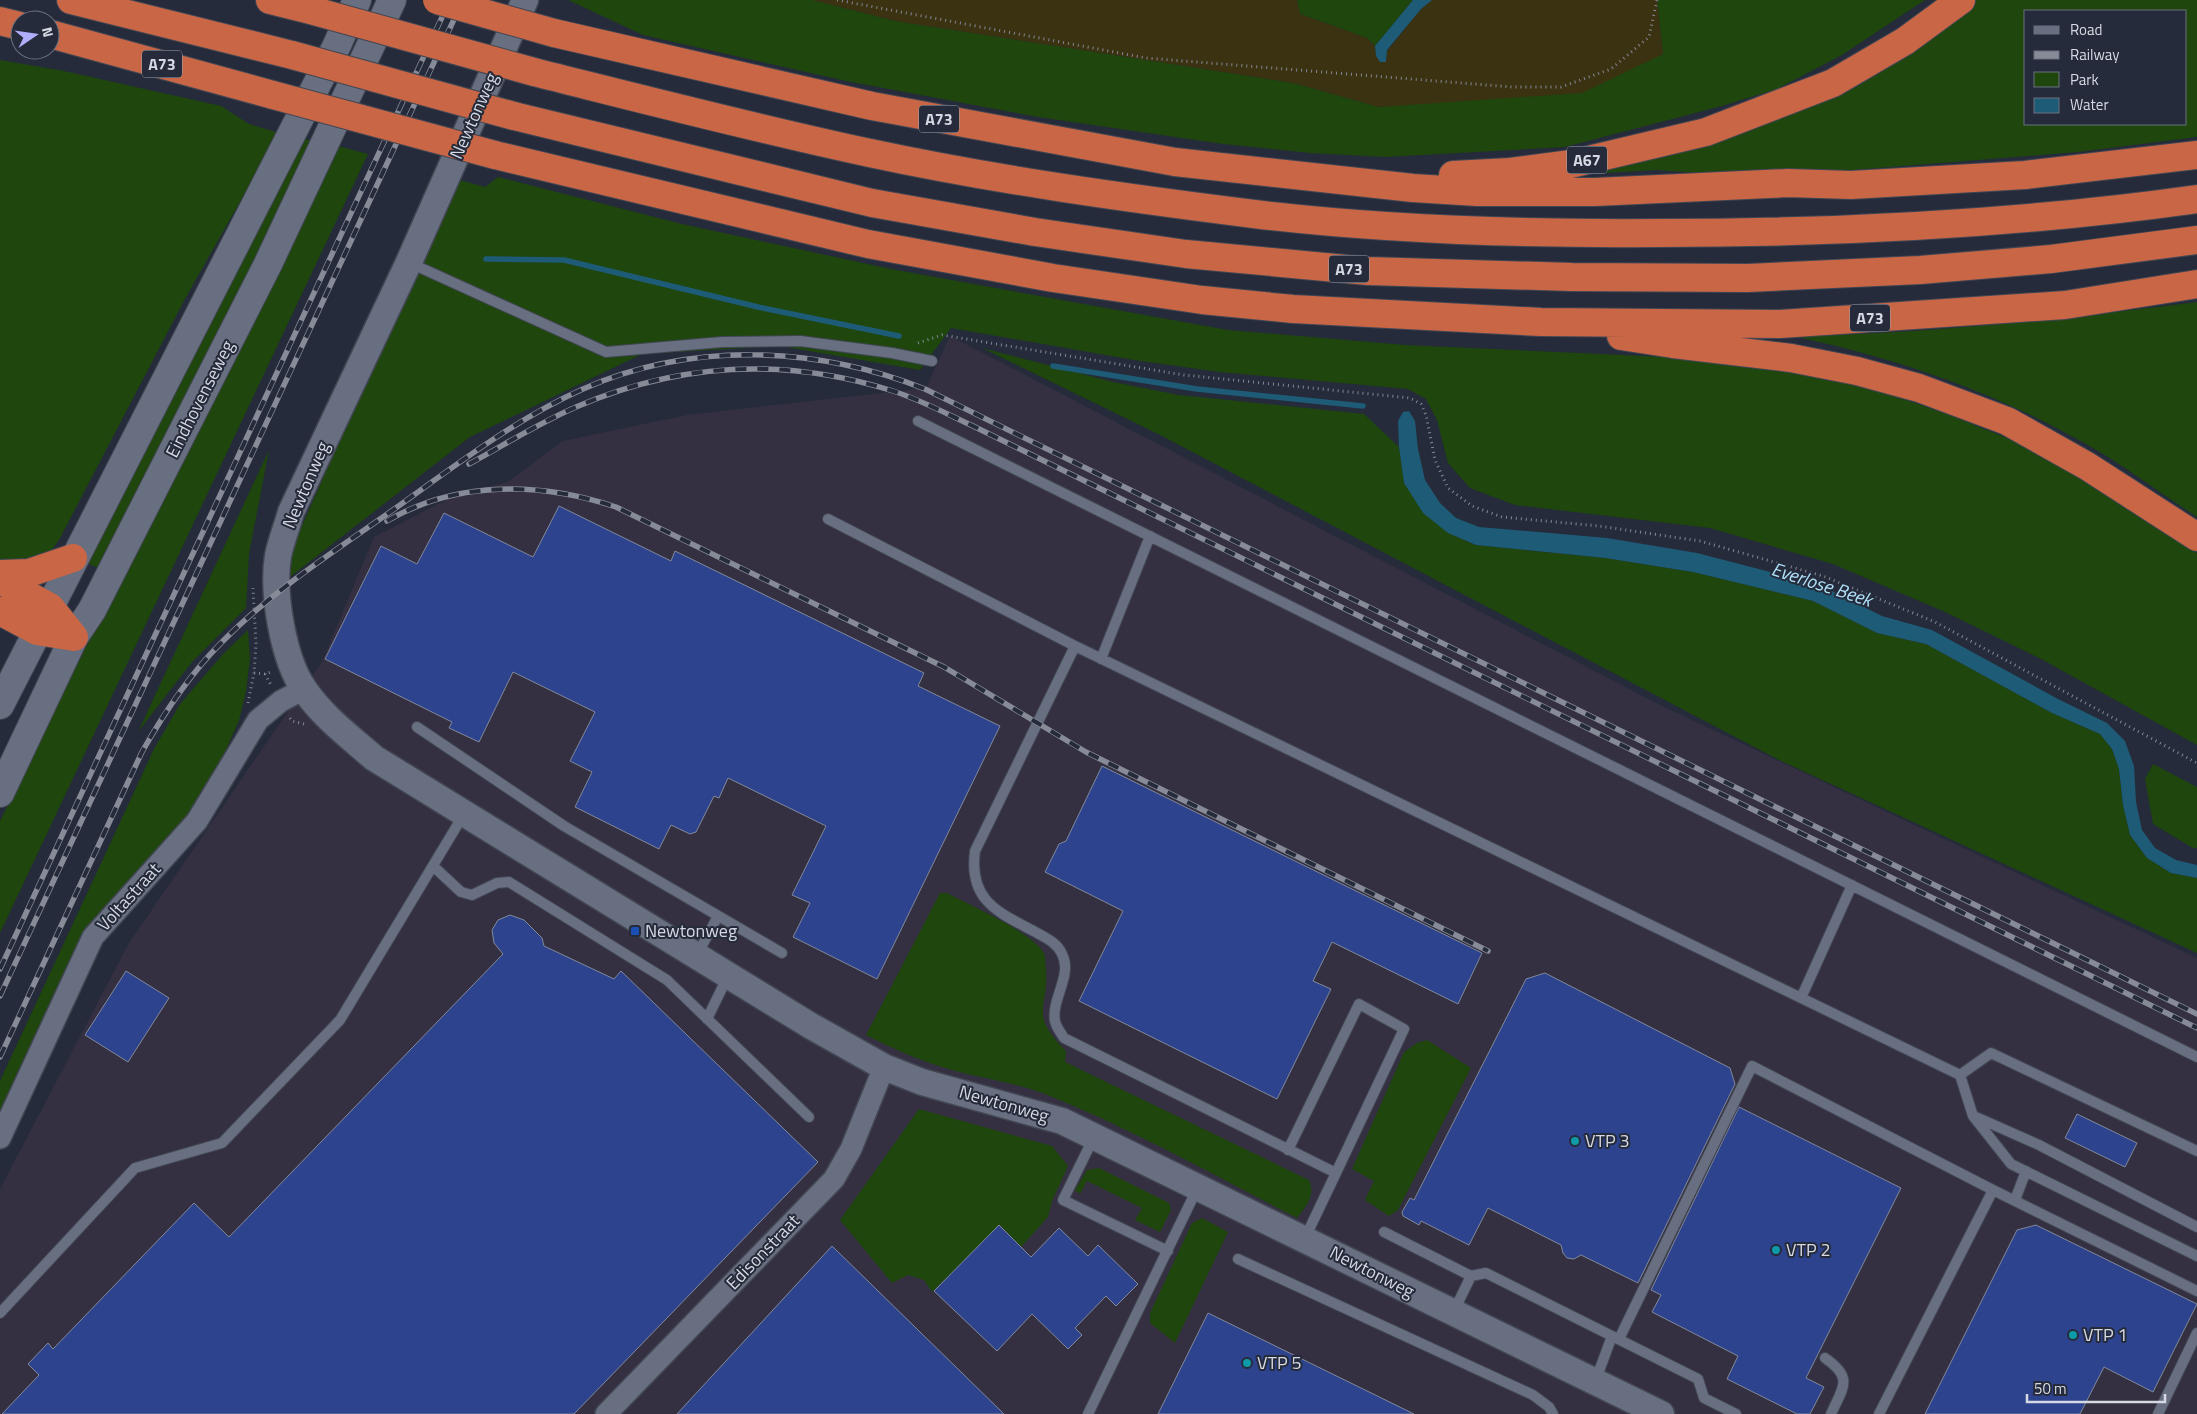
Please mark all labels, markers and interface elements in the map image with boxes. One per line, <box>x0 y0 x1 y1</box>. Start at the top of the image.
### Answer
north arrow <box>10 10 60 60</box>
legend <box>2024 10 2187 125</box>
text: Road <box>2070 18 2102 41</box>
text: N <box>37 25 59 39</box>
text: Railway <box>2070 43 2120 66</box>
road number: A73 <box>142 51 182 78</box>
street label: Newtonweg <box>442 68 505 163</box>
text: Park <box>2070 68 2099 91</box>
text: Water <box>2070 93 2109 116</box>
road number: A73 <box>919 106 959 132</box>
road number: A67 <box>1567 146 1607 174</box>
road number: A73 <box>1329 255 1369 282</box>
road number: A73 <box>1850 304 1890 332</box>
street label: Eindhovenseweg <box>158 335 241 462</box>
street label: Newtonweg <box>275 437 336 533</box>
water label: Everlose Beek <box>1768 554 1879 614</box>
street label: Voltastraat <box>90 856 167 937</box>
place label: Newtonweg <box>645 917 737 944</box>
marker: Newtonweg <box>629 925 641 937</box>
street label: Newtonweg <box>956 1078 1052 1129</box>
place label: VTP 3 <box>1585 1127 1630 1154</box>
marker: VTP 3 <box>1569 1135 1581 1147</box>
street label: Edisonstraat <box>720 1207 806 1296</box>
place label: VTP 2 <box>1786 1236 1831 1263</box>
street label: Newtonweg <box>1325 1239 1419 1305</box>
marker: VTP 2 <box>1770 1244 1782 1256</box>
place label: VTP 1 <box>2083 1321 2128 1348</box>
marker: VTP 1 <box>2067 1329 2079 1341</box>
place label: VTP 5 <box>1257 1349 1302 1376</box>
marker: VTP 5 <box>1241 1357 1253 1369</box>
scale bar <box>2027 1372 2164 1404</box>
text: 50 m <box>2034 1377 2067 1400</box>

